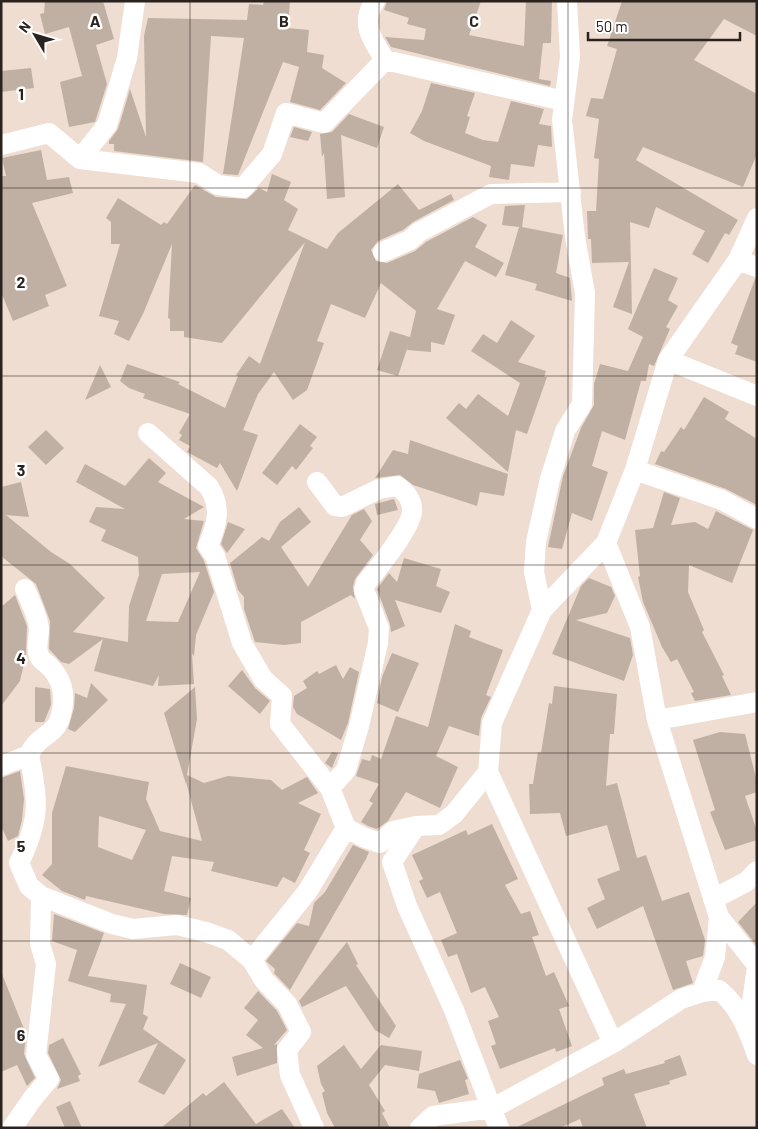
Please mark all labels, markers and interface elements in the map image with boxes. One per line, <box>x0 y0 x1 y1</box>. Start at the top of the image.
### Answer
north arrow <box>10 10 60 60</box>
scale bar <box>588 10 740 42</box>
text: A <box>90 11 101 30</box>
text: B <box>279 11 289 30</box>
text: C <box>469 11 479 30</box>
text: 50 m <box>596 17 628 35</box>
text: N <box>15 18 34 36</box>
text: 1 <box>18 84 24 103</box>
text: 2 <box>17 272 26 291</box>
text: 3 <box>17 460 25 479</box>
text: 4 <box>16 648 26 667</box>
text: 5 <box>17 836 26 855</box>
text: 6 <box>17 1025 26 1044</box>

